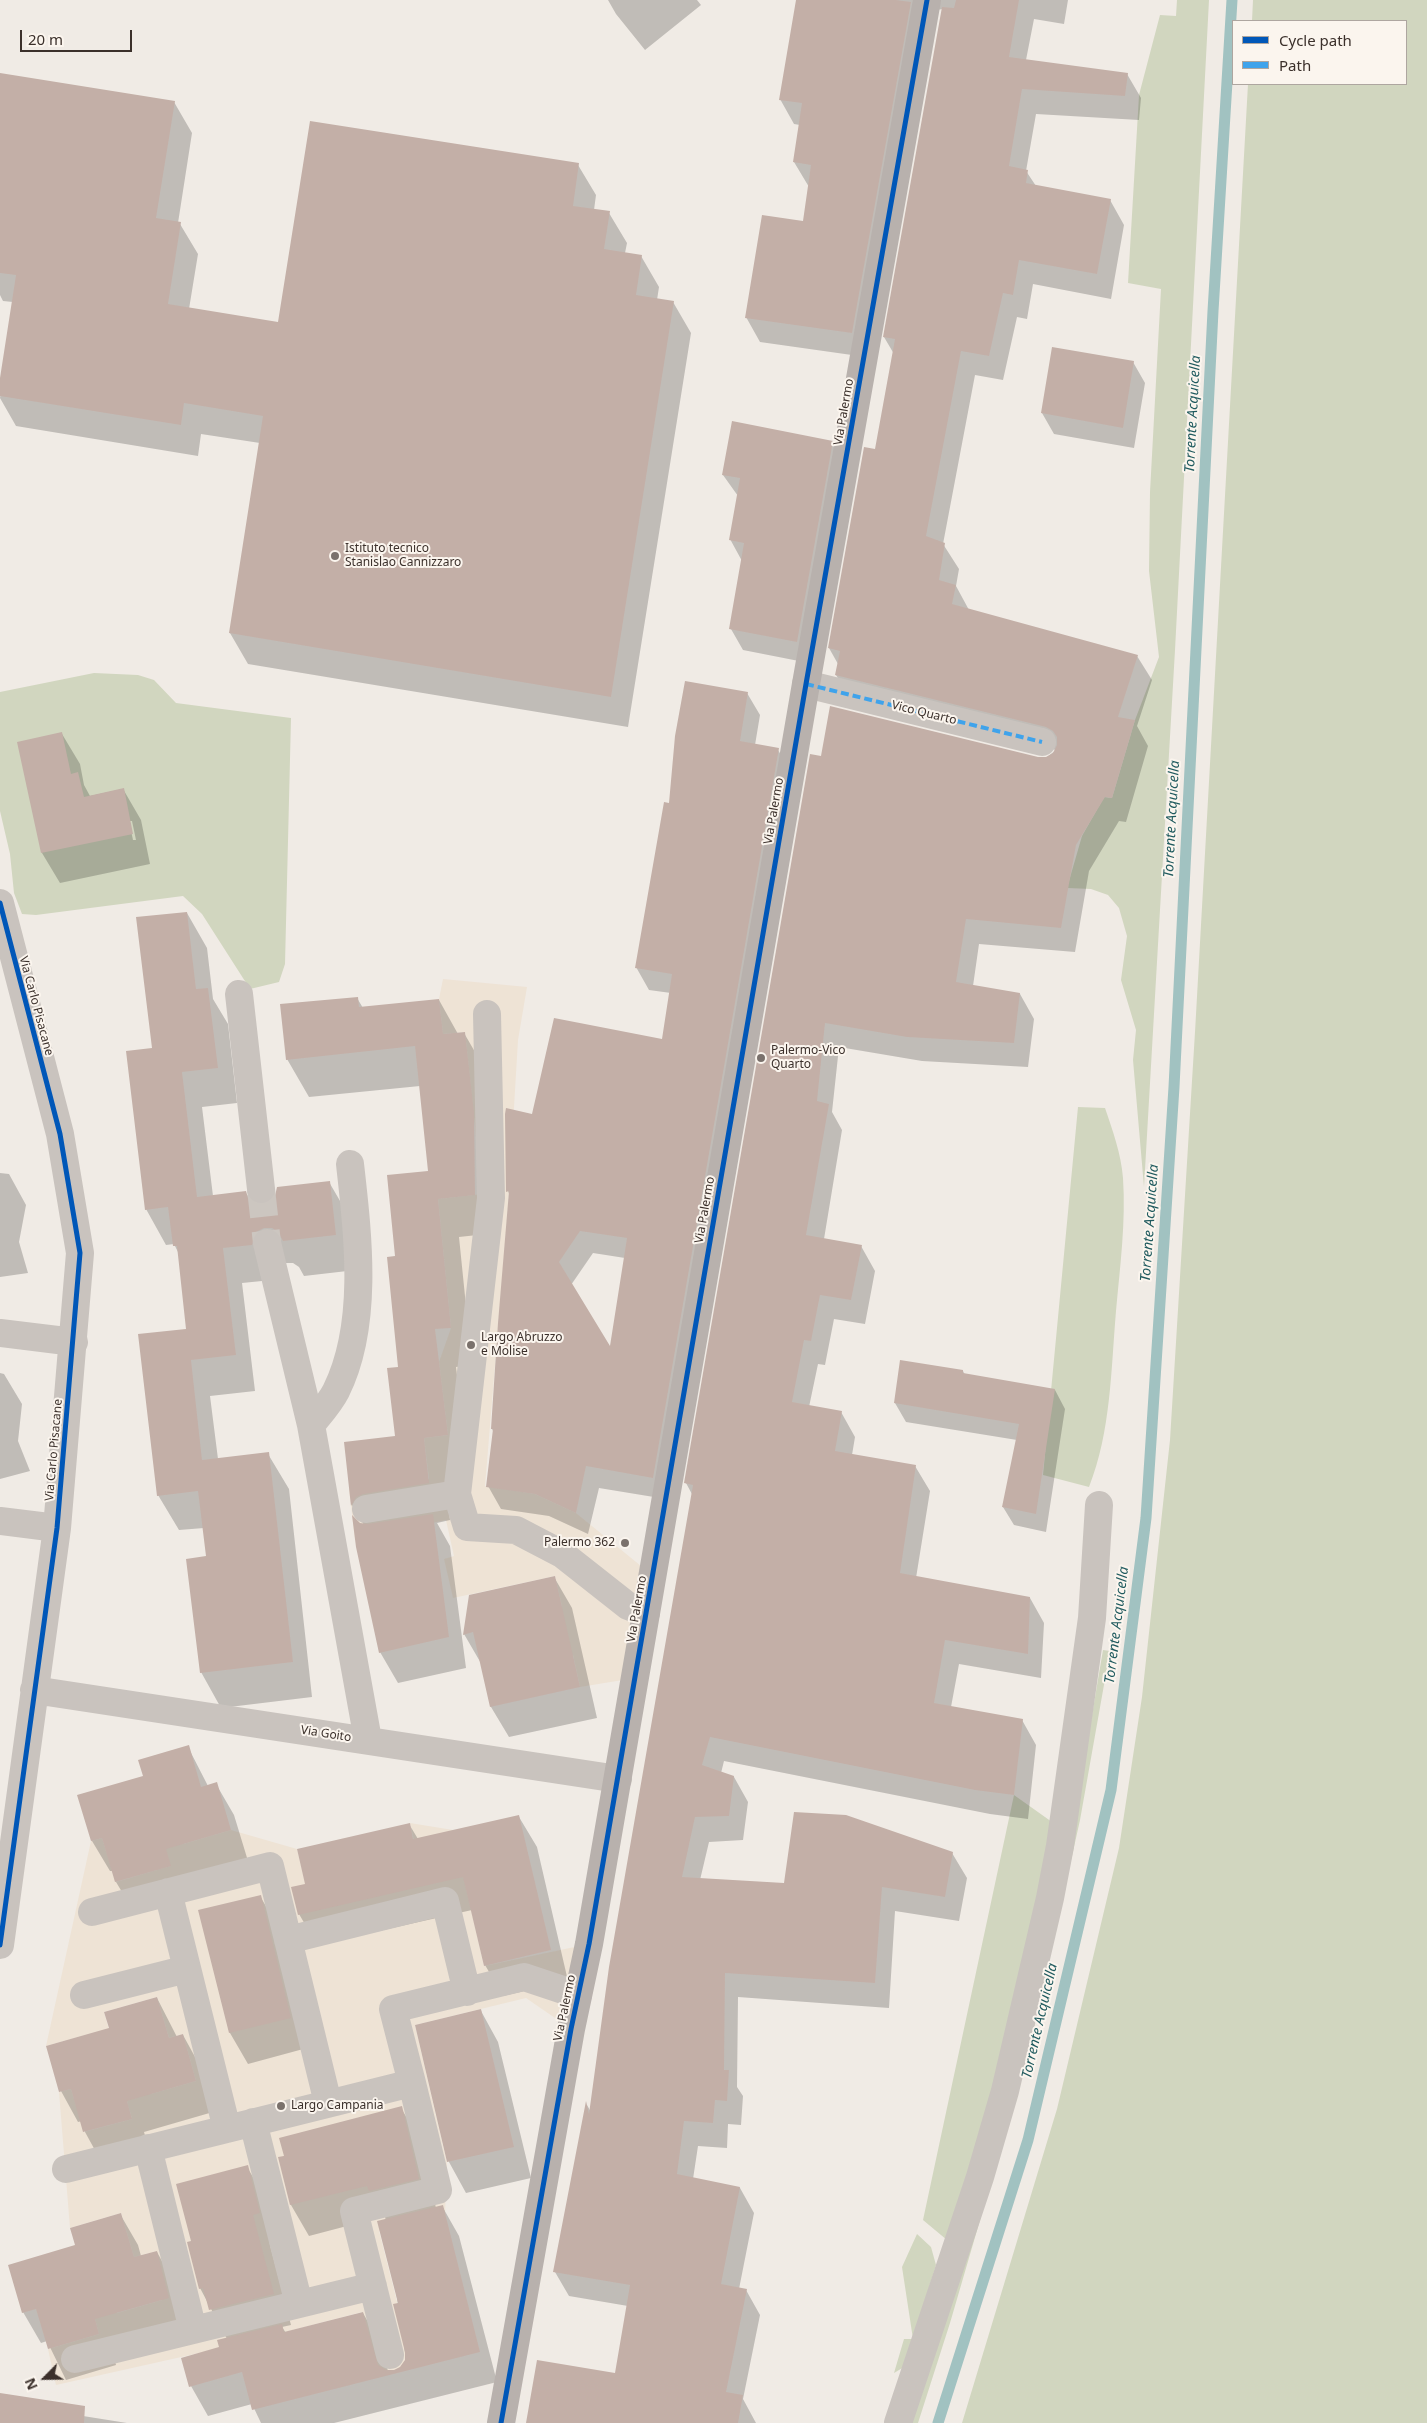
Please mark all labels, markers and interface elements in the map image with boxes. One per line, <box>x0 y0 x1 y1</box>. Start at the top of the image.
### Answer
scale bar <box>22 20 135 52</box>
legend <box>1232 20 1407 85</box>
text: 20 m <box>28 29 63 49</box>
text: Cycle path <box>1279 30 1352 50</box>
text: Path <box>1279 55 1311 75</box>
water label: Torrente Acquicella <box>1182 355 1204 473</box>
street label: Via Palermo <box>831 378 857 446</box>
place label: Istituto tecnico Stanislao Cannizzaro <box>345 542 461 570</box>
marker: Istituto tecnico Stanislao Cannizzaro <box>329 550 341 562</box>
street label: Vico Quarto <box>890 698 958 728</box>
water label: Torrente Acquicella <box>1161 760 1183 878</box>
street label: Via Palermo <box>761 777 787 845</box>
street label: Via Carlo Pisacane <box>16 955 56 1057</box>
place label: Palermo-Vico Quarto <box>771 1044 845 1072</box>
marker: Palermo-Vico Quarto <box>755 1052 767 1064</box>
water label: Torrente Acquicella <box>1138 1164 1162 1282</box>
street label: Via Palermo <box>692 1176 718 1244</box>
place label: Largo Abruzzo e Molise <box>481 1331 563 1359</box>
marker: Largo Abruzzo e Molise <box>465 1339 477 1351</box>
street label: Via Carlo Pisacane <box>42 1398 66 1502</box>
place label: Palermo 362 <box>544 1536 615 1550</box>
marker: Palermo 362 <box>619 1537 631 1549</box>
water label: Torrente Acquicella <box>1101 1566 1133 1684</box>
street label: Via Palermo <box>624 1575 650 1643</box>
street label: Via Goito <box>300 1723 352 1745</box>
water label: Torrente Acquicella <box>1019 1962 1061 2080</box>
street label: Via Palermo <box>551 1974 579 2042</box>
place label: Largo Campania <box>291 2099 384 2113</box>
marker: Largo Campania <box>275 2100 287 2112</box>
north arrow <box>20 2353 70 2403</box>
text: N <box>20 2375 42 2393</box>

